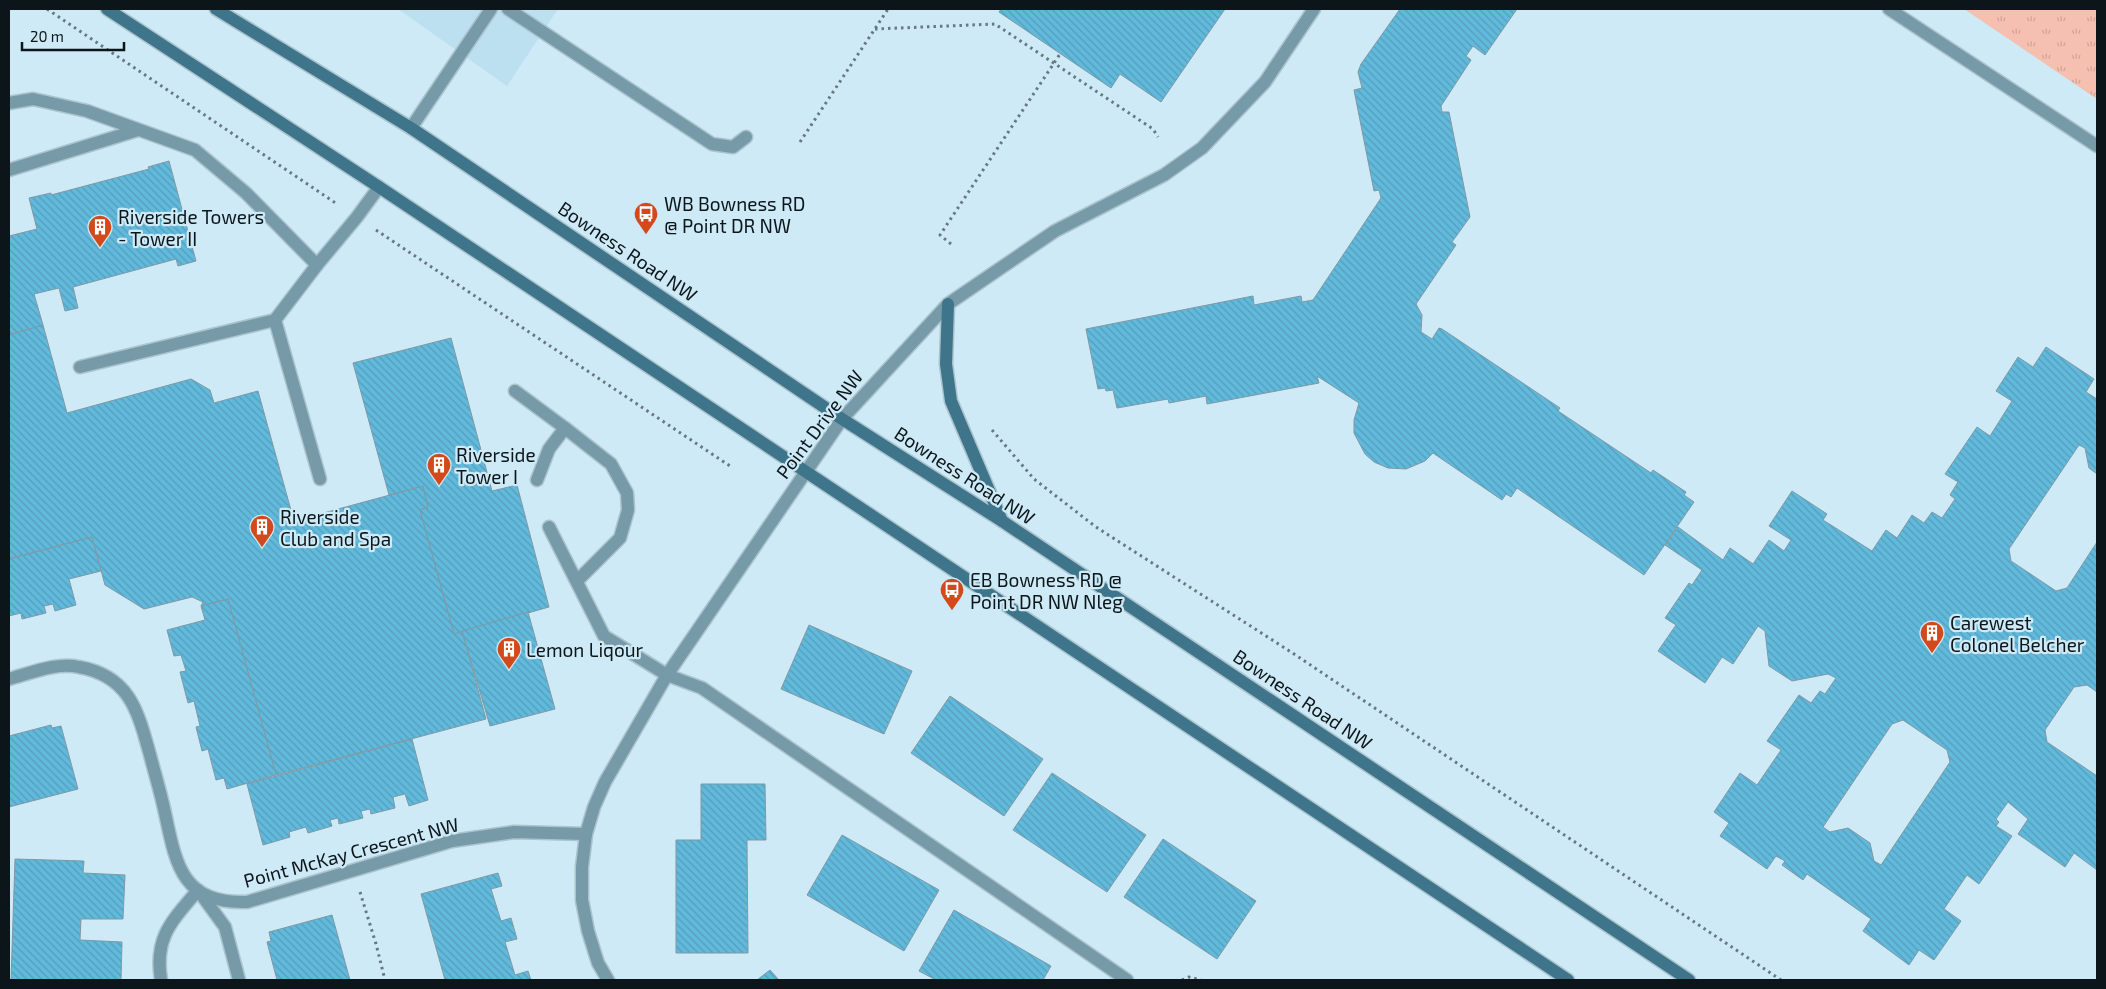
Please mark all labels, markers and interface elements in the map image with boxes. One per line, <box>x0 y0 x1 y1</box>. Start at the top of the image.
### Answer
scale bar <box>22 20 125 52</box>
text: 20 m <box>30 27 64 45</box>
place label: WB Bowness RD @ Point DR NW <box>664 192 805 237</box>
street label: Bowness Road NW <box>554 196 702 306</box>
bus stop icon: WB Bowness RD @ Point DR NW <box>633 201 659 235</box>
place label: Riverside Towers - Tower II <box>118 205 264 250</box>
building icon: Riverside Towers - Tower II <box>87 214 113 248</box>
street label: Point Drive NW <box>771 365 867 483</box>
street label: Bowness Road NW <box>891 421 1039 529</box>
place label: Riverside Tower I <box>456 443 536 488</box>
building icon: Riverside Tower I <box>426 452 452 486</box>
place label: Riverside Club and Spa <box>280 505 391 550</box>
building icon: Riverside Club and Spa <box>249 514 275 548</box>
place label: EB Bowness RD @ Point DR NW Nleg <box>970 568 1123 613</box>
bus stop icon: EB Bowness RD @ Point DR NW Nleg <box>939 577 965 611</box>
place label: Carewest Colonel Belcher <box>1950 611 2085 656</box>
building icon: Carewest Colonel Belcher <box>1919 620 1945 654</box>
building icon: Lemon Liqour <box>496 636 522 670</box>
place label: Lemon Liqour <box>526 638 644 661</box>
street label: Bowness Road NW <box>1229 644 1377 754</box>
street label: Point McKay Crescent NW <box>241 812 461 892</box>

